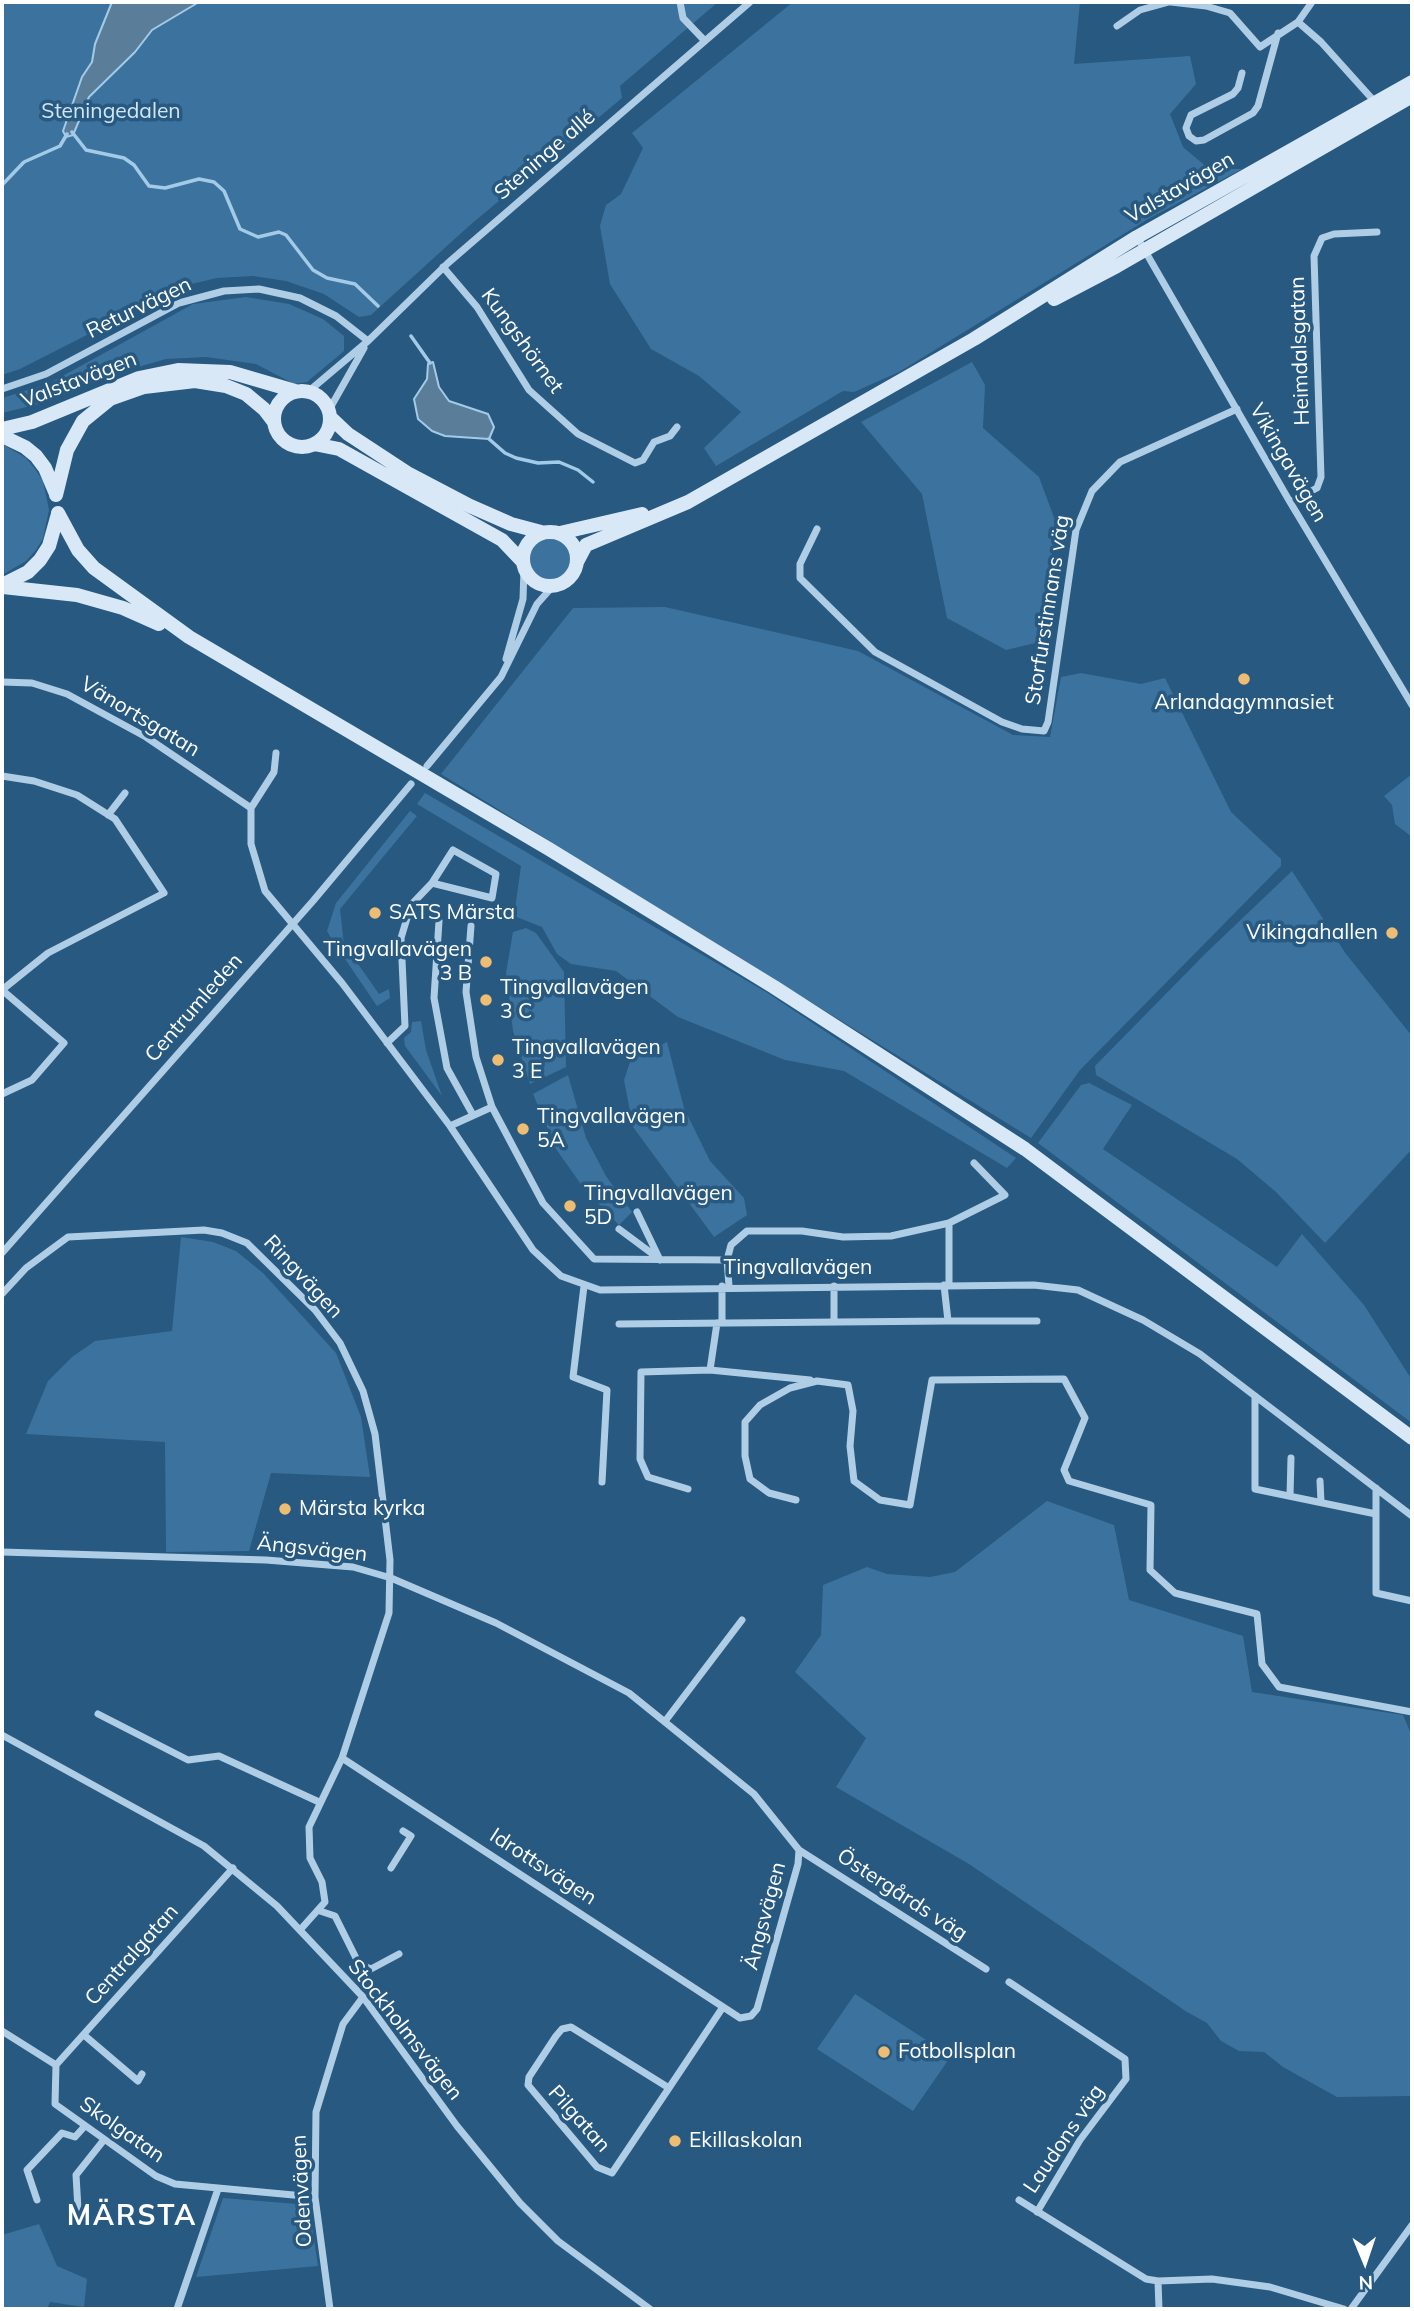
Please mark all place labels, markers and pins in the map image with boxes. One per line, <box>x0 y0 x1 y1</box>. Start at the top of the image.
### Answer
marker: Arlandagymnasiet <box>1236 671 1252 687</box>
place label: Arlandagymnasiet <box>1154 690 1334 716</box>
place label: SATS Märsta <box>389 900 515 926</box>
marker: SATS Märsta <box>367 905 383 921</box>
place label: Vikingahallen <box>1246 920 1378 946</box>
marker: Vikingahallen <box>1384 925 1400 941</box>
place label: Tingvallavägen 3 B <box>323 937 472 987</box>
marker: Tingvallavägen 3 B <box>478 954 494 970</box>
place label: Tingvallavägen 3 C <box>500 975 649 1025</box>
marker: Tingvallavägen 3 C <box>478 992 494 1008</box>
place label: Tingvallavägen 3 E <box>512 1035 661 1085</box>
marker: Tingvallavägen 3 E <box>490 1052 506 1068</box>
place label: Tingvallavägen 5A <box>537 1104 686 1154</box>
marker: Tingvallavägen 5A <box>515 1121 531 1137</box>
place label: Tingvallavägen 5D <box>584 1181 733 1231</box>
marker: Tingvallavägen 5D <box>562 1198 578 1214</box>
place label: Märsta kyrka <box>299 1496 425 1522</box>
marker: Märsta kyrka <box>277 1501 293 1517</box>
place label: Fotbollsplan <box>898 2039 1016 2065</box>
marker: Fotbollsplan <box>876 2044 892 2060</box>
place label: Ekillaskolan <box>689 2128 803 2154</box>
marker: Ekillaskolan <box>667 2133 683 2149</box>

